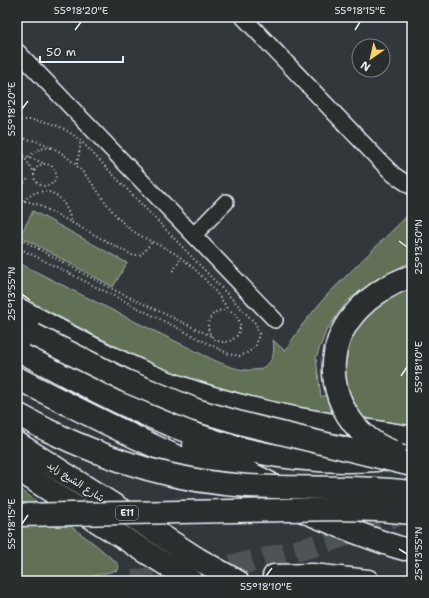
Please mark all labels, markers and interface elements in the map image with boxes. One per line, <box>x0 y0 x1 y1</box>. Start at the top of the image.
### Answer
text: 55°18'20"E <box>54 4 108 17</box>
text: 55°18'15"E <box>335 4 385 17</box>
scale bar <box>40 38 123 64</box>
north arrow <box>351 38 391 78</box>
text: 50 m <box>46 44 76 60</box>
text: N <box>358 57 373 75</box>
text: 55°18'20"E <box>5 82 18 136</box>
text: 25°13'50"N <box>412 219 425 275</box>
text: 25°13'55"N <box>5 267 18 321</box>
text: 55°18'10"E <box>412 341 425 393</box>
street label: شارع الشيخ زايد <box>44 458 107 506</box>
text: 55°18'15"E <box>5 499 18 549</box>
road number: E11 <box>116 506 138 520</box>
text: 25°13'55"N <box>412 527 425 581</box>
text: 55°18'10"E <box>240 580 292 593</box>

